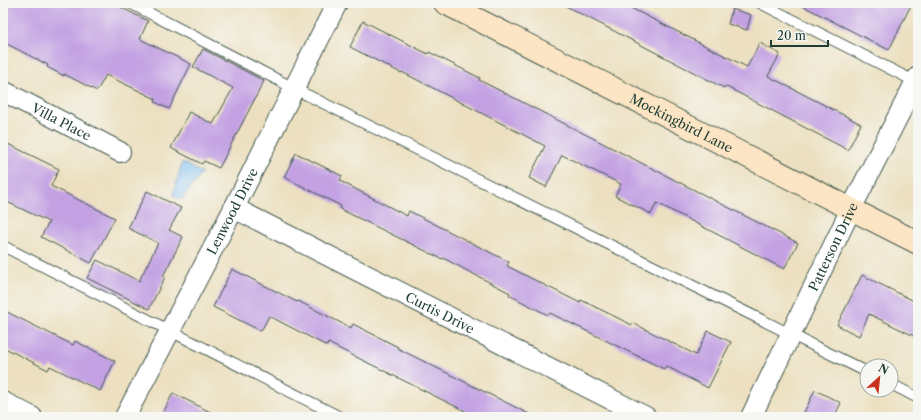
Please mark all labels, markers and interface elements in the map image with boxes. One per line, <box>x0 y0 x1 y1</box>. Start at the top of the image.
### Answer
scale bar <box>771 22 828 48</box>
text: 20 m <box>777 28 806 43</box>
street label: Mockingbird Lane <box>627 90 736 156</box>
street label: Villa Place <box>28 99 94 144</box>
street label: Lenwood Drive <box>203 165 261 257</box>
street label: Patterson Drive <box>805 200 861 294</box>
street label: Curtis Drive <box>403 288 477 337</box>
north arrow <box>859 358 899 398</box>
text: N <box>876 361 891 378</box>

